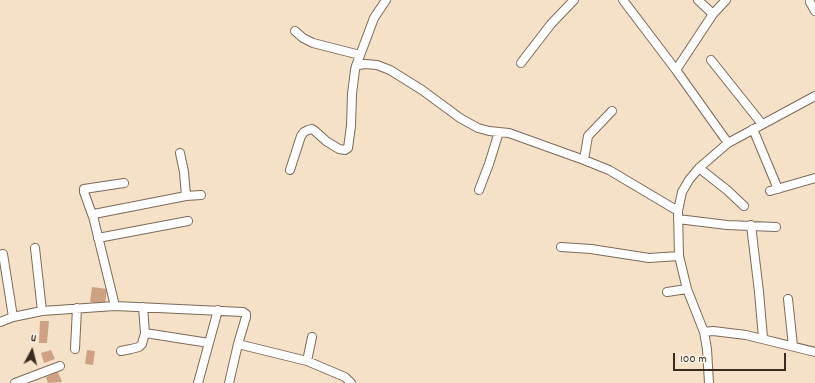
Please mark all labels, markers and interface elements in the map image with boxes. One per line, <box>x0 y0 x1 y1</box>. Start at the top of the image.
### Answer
north arrow <box>12 331 52 371</box>
text: U <box>30 331 37 347</box>
scale bar <box>675 345 788 371</box>
text: 100 m <box>680 351 707 368</box>

